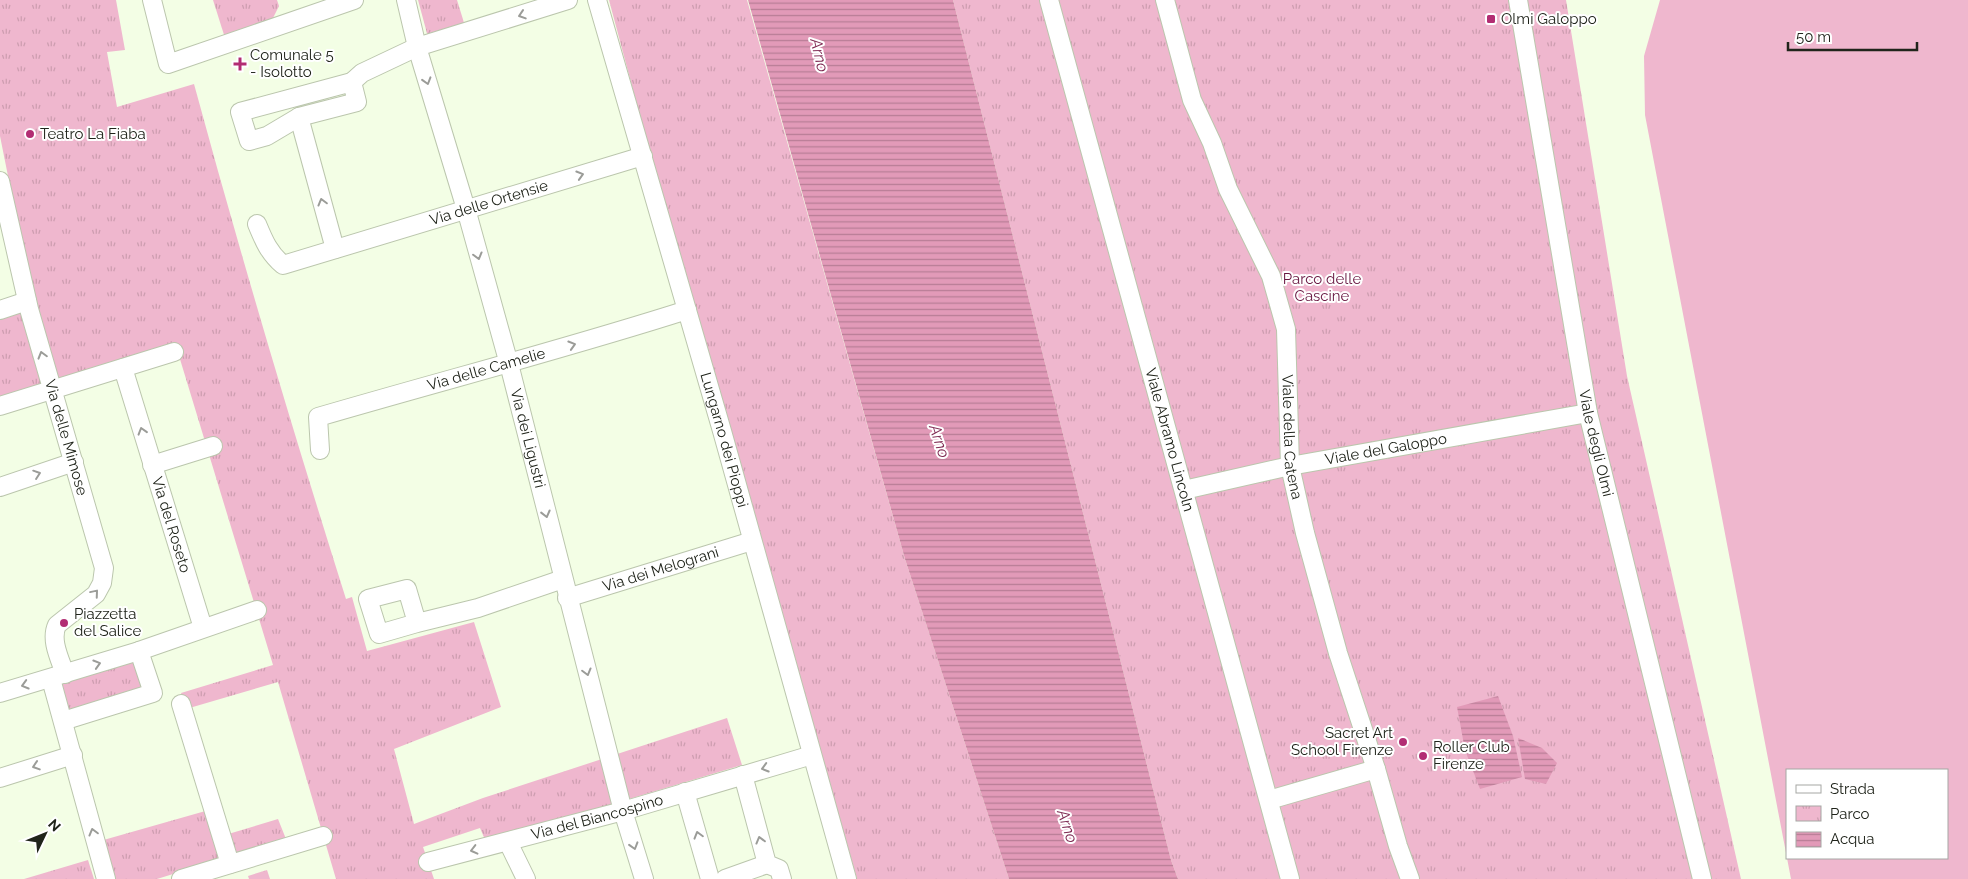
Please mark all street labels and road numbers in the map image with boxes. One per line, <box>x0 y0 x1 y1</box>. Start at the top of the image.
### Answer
street label: Via delle Ortensie <box>427 176 550 229</box>
street label: Via delle Camelie <box>425 344 548 394</box>
street label: Viale Abramo Lincoln <box>1141 366 1198 514</box>
street label: Lungarno dei Pioppi <box>697 370 752 509</box>
street label: Viale della Catena <box>1278 374 1306 501</box>
street label: Via delle Mimose <box>41 377 92 498</box>
street label: Via dei Ligustri <box>507 387 549 490</box>
street label: Viale degli Olmi <box>1575 388 1617 499</box>
street label: Viale del Galoppo <box>1323 429 1448 469</box>
street label: Via del Roseto <box>148 475 194 575</box>
street label: Via dei Melograni <box>600 543 721 595</box>
street label: Via del Biancospino <box>529 791 665 844</box>

